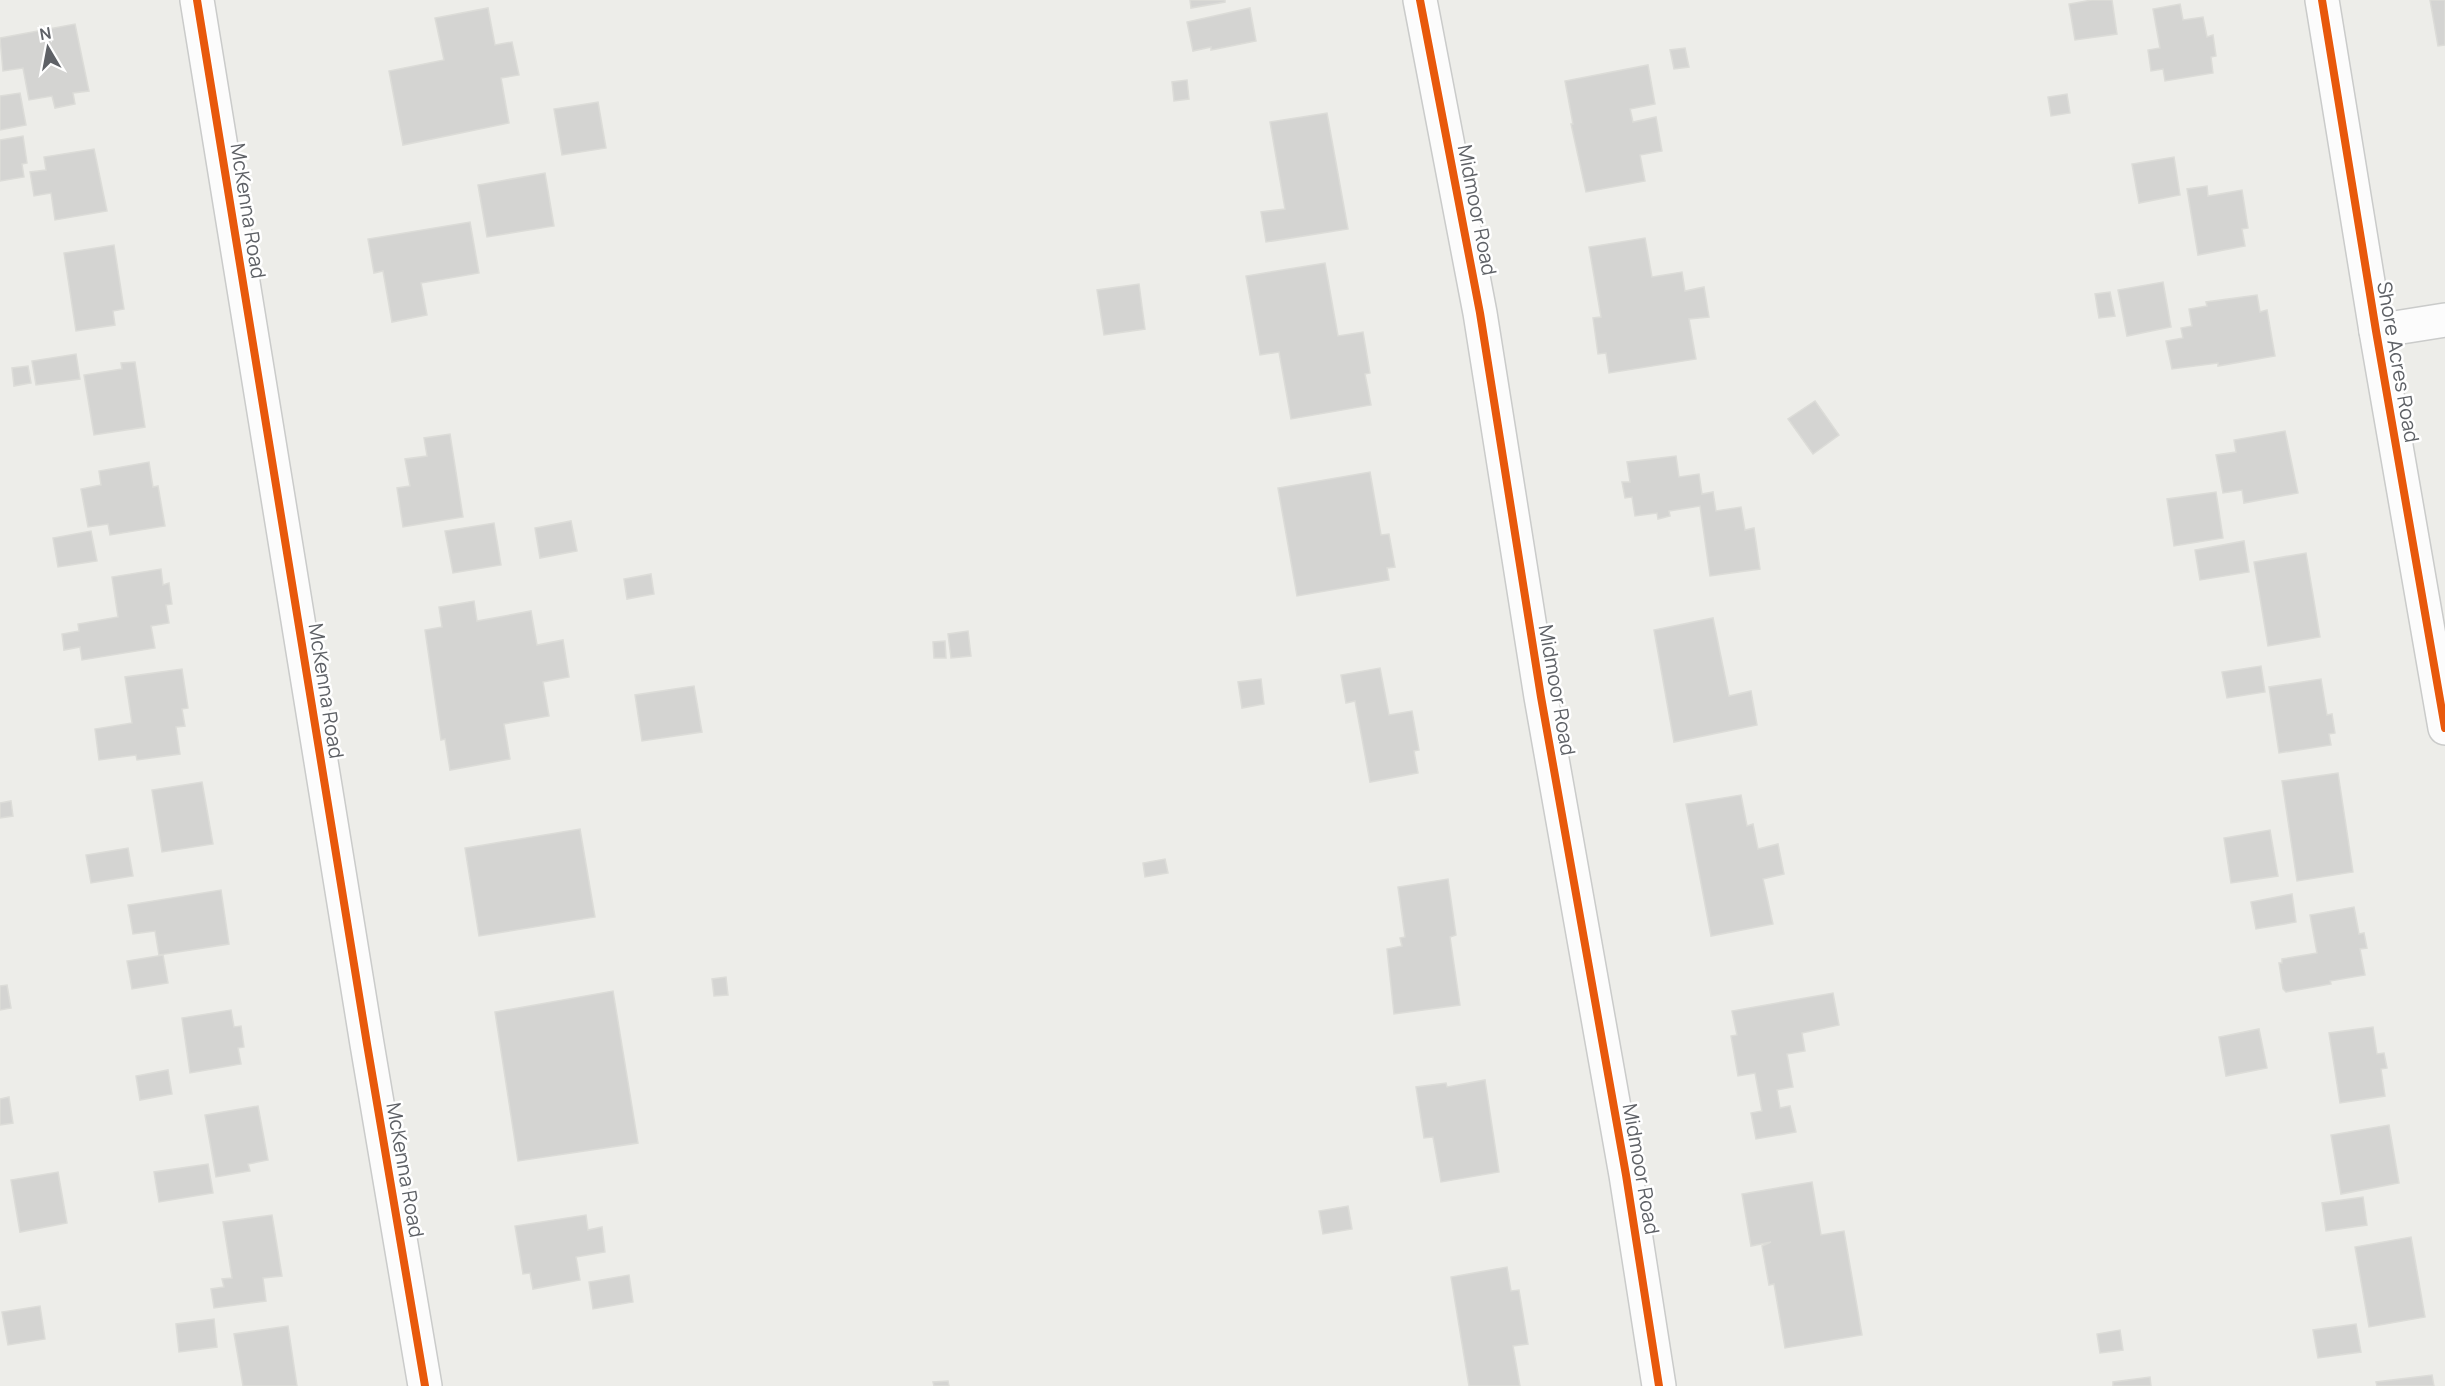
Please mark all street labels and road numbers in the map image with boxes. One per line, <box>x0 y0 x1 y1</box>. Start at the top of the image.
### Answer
street label: McKenna Road <box>224 141 273 281</box>
street label: Midmoor Road <box>1452 142 1503 278</box>
street label: Shore Acres Road <box>2371 279 2426 445</box>
street label: McKenna Road <box>302 621 351 761</box>
street label: Midmoor Road <box>1533 622 1582 758</box>
street label: McKenna Road <box>380 1100 431 1240</box>
street label: Midmoor Road <box>1617 1101 1666 1237</box>

